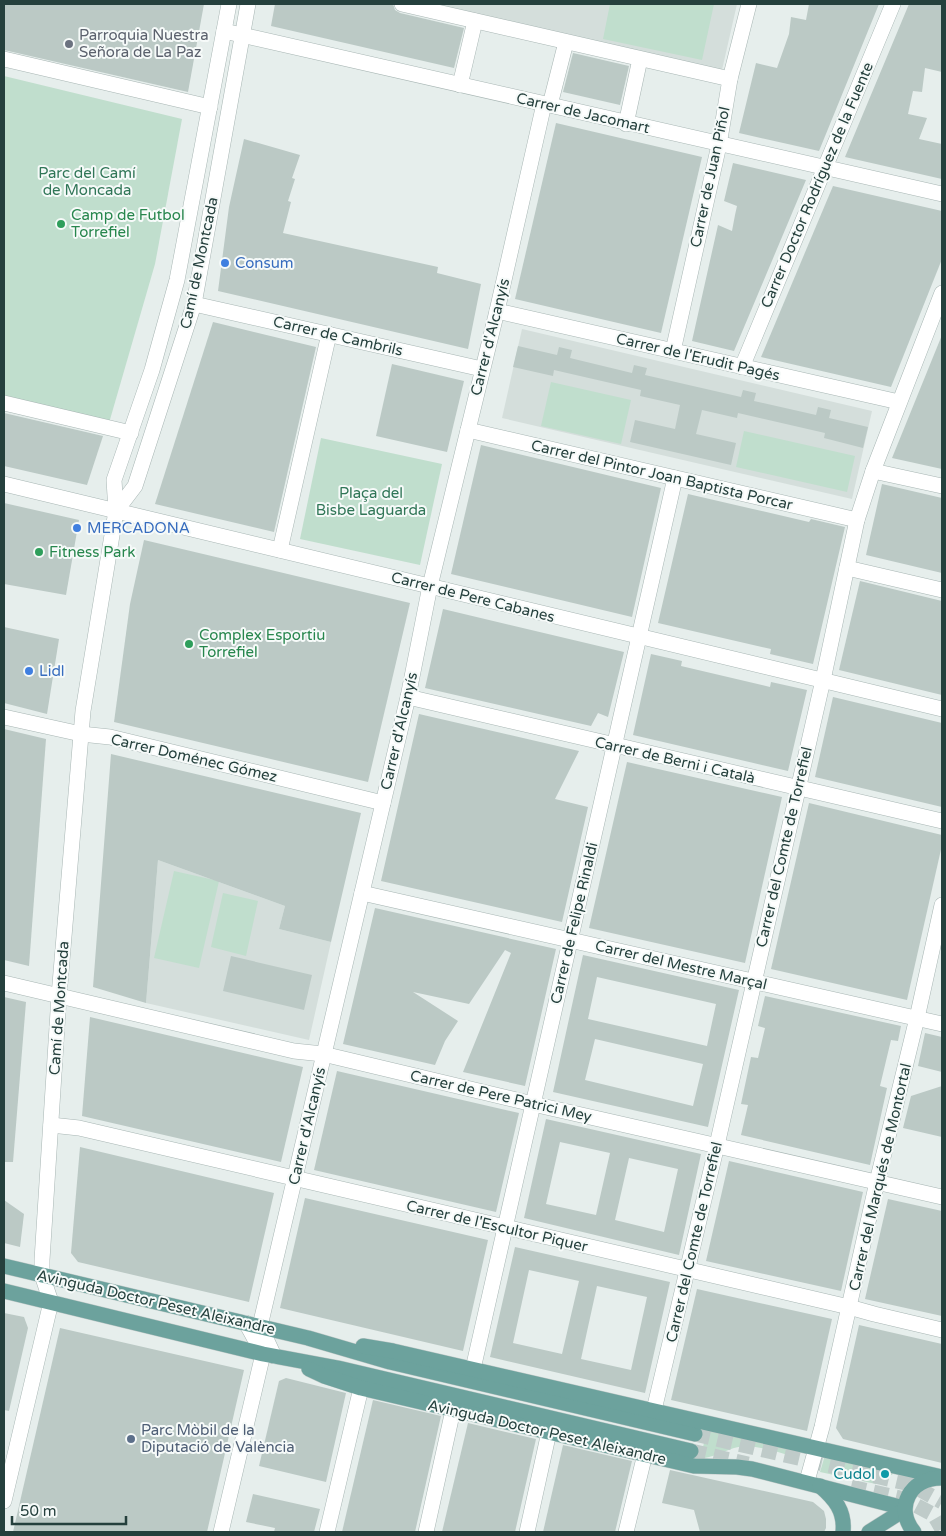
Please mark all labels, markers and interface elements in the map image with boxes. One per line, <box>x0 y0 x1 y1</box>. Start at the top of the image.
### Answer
place label: Parroquia Nuestra Señora de La Paz <box>79 26 209 61</box>
marker: Parroquia Nuestra Señora de La Paz <box>63 38 75 50</box>
street label: Carrer Doctor Rodríguez de la Fuente <box>757 59 877 311</box>
street label: Carrer de Jacomart <box>515 89 652 137</box>
street label: Carrer de Juan Piñol <box>686 105 734 249</box>
park label: Parc del Camí de Moncada <box>38 164 136 199</box>
street label: Camí de Montcada <box>176 195 222 331</box>
place label: Camp de Futbol Torrefiel <box>71 206 185 241</box>
marker: Camp de Futbol Torrefiel <box>55 218 67 230</box>
place label: Consum <box>235 254 294 272</box>
marker: Consum <box>219 257 231 269</box>
street label: Carrer d'Alcanyís <box>467 276 513 398</box>
street label: Carrer de Cambrils <box>271 312 405 360</box>
street label: Carrer de l'Erudit Pagés <box>614 329 782 385</box>
street label: Carrer del Pintor Joan Baptista Porcar <box>529 436 795 514</box>
park label: Plaça del Bisbe Laguarda <box>316 484 426 519</box>
place label: MERCADONA <box>87 519 190 537</box>
marker: MERCADONA <box>71 522 83 534</box>
place label: Fitness Park <box>49 543 135 561</box>
marker: Fitness Park <box>33 546 45 558</box>
street label: Carrer de Pere Cabanes <box>389 568 557 626</box>
place label: Complex Esportiu Torrefiel <box>199 626 325 661</box>
marker: Complex Esportiu Torrefiel <box>183 638 195 650</box>
place label: Lidl <box>39 662 65 680</box>
marker: Lidl <box>23 665 35 677</box>
street label: Carrer d'Alcanyís <box>377 670 421 792</box>
street label: Carrer Doménec Gómez <box>109 730 279 786</box>
street label: Carrer de Berni i Català <box>593 733 757 787</box>
street label: Carrer del Comte de Torrefiel <box>752 745 816 949</box>
street label: Carrer de Felipe Rinaldi <box>547 840 601 1006</box>
street label: Carrer del Mestre Marçal <box>593 936 769 994</box>
street label: Camí de Montcada <box>45 940 73 1076</box>
street label: Carrer del Marqués de Montortal <box>845 1061 915 1293</box>
street label: Carrer d'Alcanyís <box>285 1065 329 1187</box>
street label: Carrer de Pere Patrici Mey <box>408 1066 594 1126</box>
street label: Carrer del Comte de Torrefiel <box>662 1140 726 1344</box>
street label: Carrer de l'Escultor Piquer <box>405 1196 590 1256</box>
street label: Avinguda Doctor Peset Aleixandre <box>35 1266 277 1338</box>
street label: Avinguda Doctor Peset Aleixandre <box>426 1396 668 1468</box>
place label: Parc Mòbil de la Diputació de València <box>141 1421 295 1456</box>
marker: Parc Mòbil de la Diputació de València <box>125 1433 137 1445</box>
place label: Cudol <box>833 1465 875 1483</box>
marker: Cudol <box>879 1468 891 1480</box>
scale bar <box>12 1494 126 1526</box>
text: 50 m <box>20 1502 57 1520</box>

